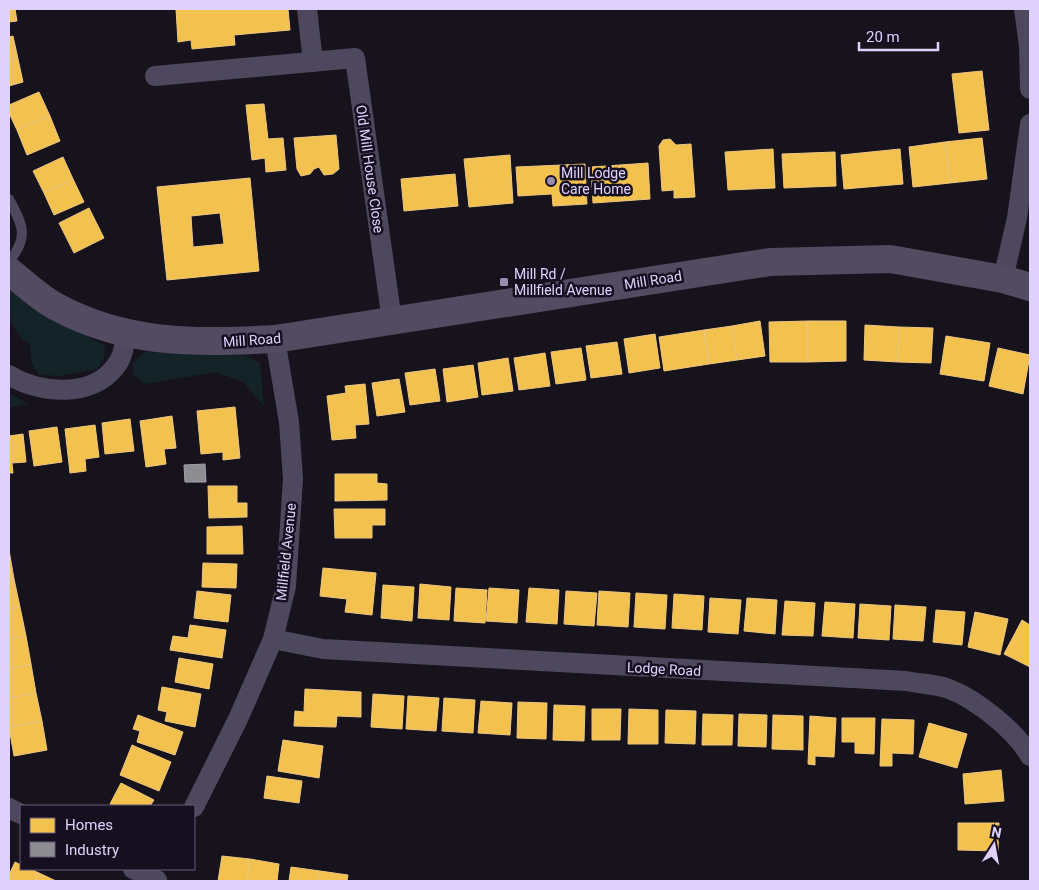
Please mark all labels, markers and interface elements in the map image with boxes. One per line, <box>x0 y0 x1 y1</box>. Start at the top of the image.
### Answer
scale bar <box>859 20 938 52</box>
text: 20 m <box>866 28 900 46</box>
street label: Old Mill House Close <box>353 104 387 234</box>
place label: Mill Lodge Care Home <box>561 165 631 197</box>
marker: Mill Lodge Care Home <box>545 175 557 187</box>
place label: Mill Rd / Millfield Avenue <box>514 266 612 298</box>
street label: Mill Road <box>623 268 683 292</box>
marker: Mill Rd / Millfield Avenue <box>498 276 510 288</box>
street label: Mill Road <box>222 330 282 350</box>
street label: Millfield Avenue <box>273 502 299 602</box>
street label: Lodge Road <box>626 659 702 679</box>
legend <box>20 805 195 870</box>
text: Homes <box>65 816 113 834</box>
north arrow <box>969 820 1019 870</box>
text: N <box>990 823 1003 841</box>
text: Industry <box>65 841 119 859</box>

